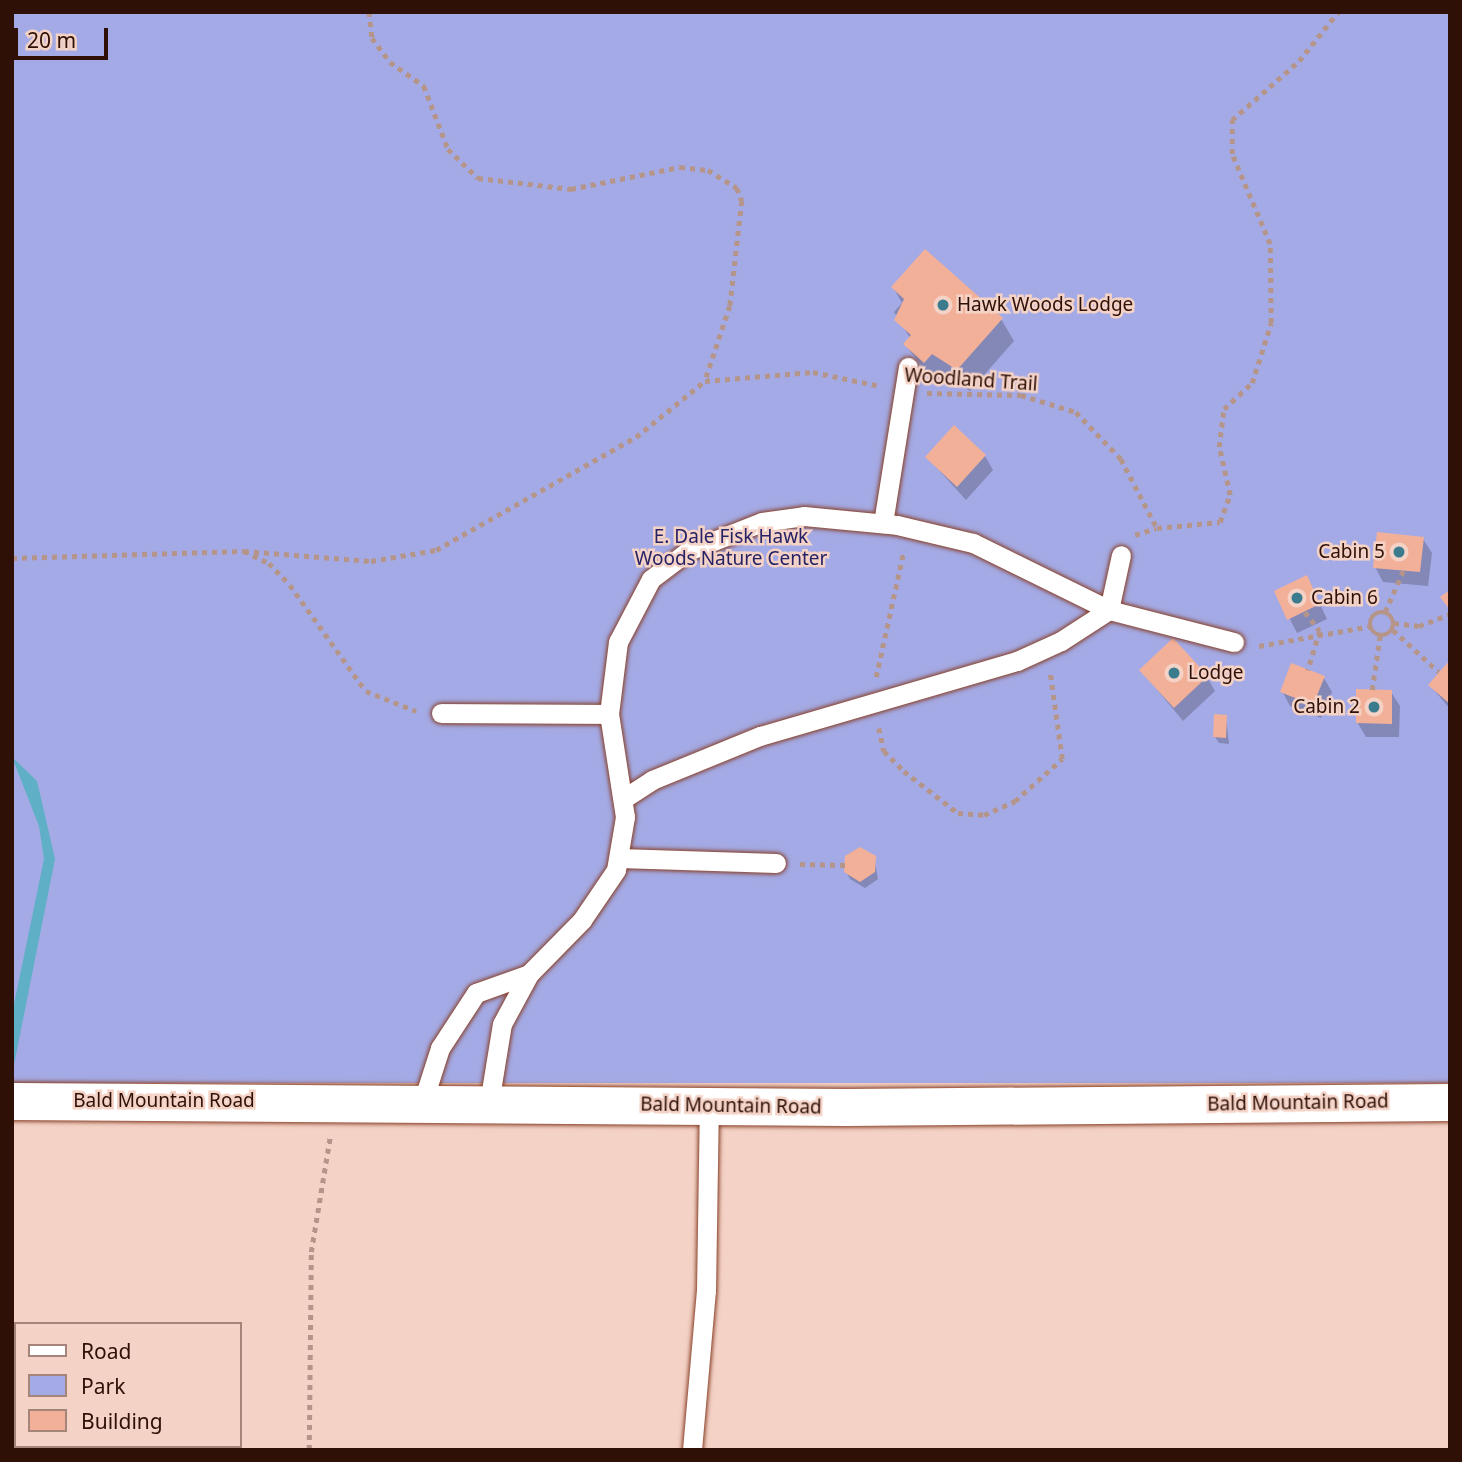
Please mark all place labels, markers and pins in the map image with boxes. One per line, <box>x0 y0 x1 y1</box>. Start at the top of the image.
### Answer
place label: Hawk Woods Lodge <box>957 294 1133 316</box>
marker: Hawk Woods Lodge <box>935 297 951 313</box>
place label: Cabin 5 <box>1318 541 1385 563</box>
marker: Cabin 5 <box>1391 544 1407 560</box>
place label: Cabin 6 <box>1311 587 1378 609</box>
marker: Cabin 6 <box>1289 590 1305 606</box>
place label: Lodge <box>1188 662 1244 684</box>
marker: Lodge <box>1166 665 1182 681</box>
place label: Cabin 2 <box>1293 696 1360 718</box>
marker: Cabin 2 <box>1366 699 1382 715</box>

